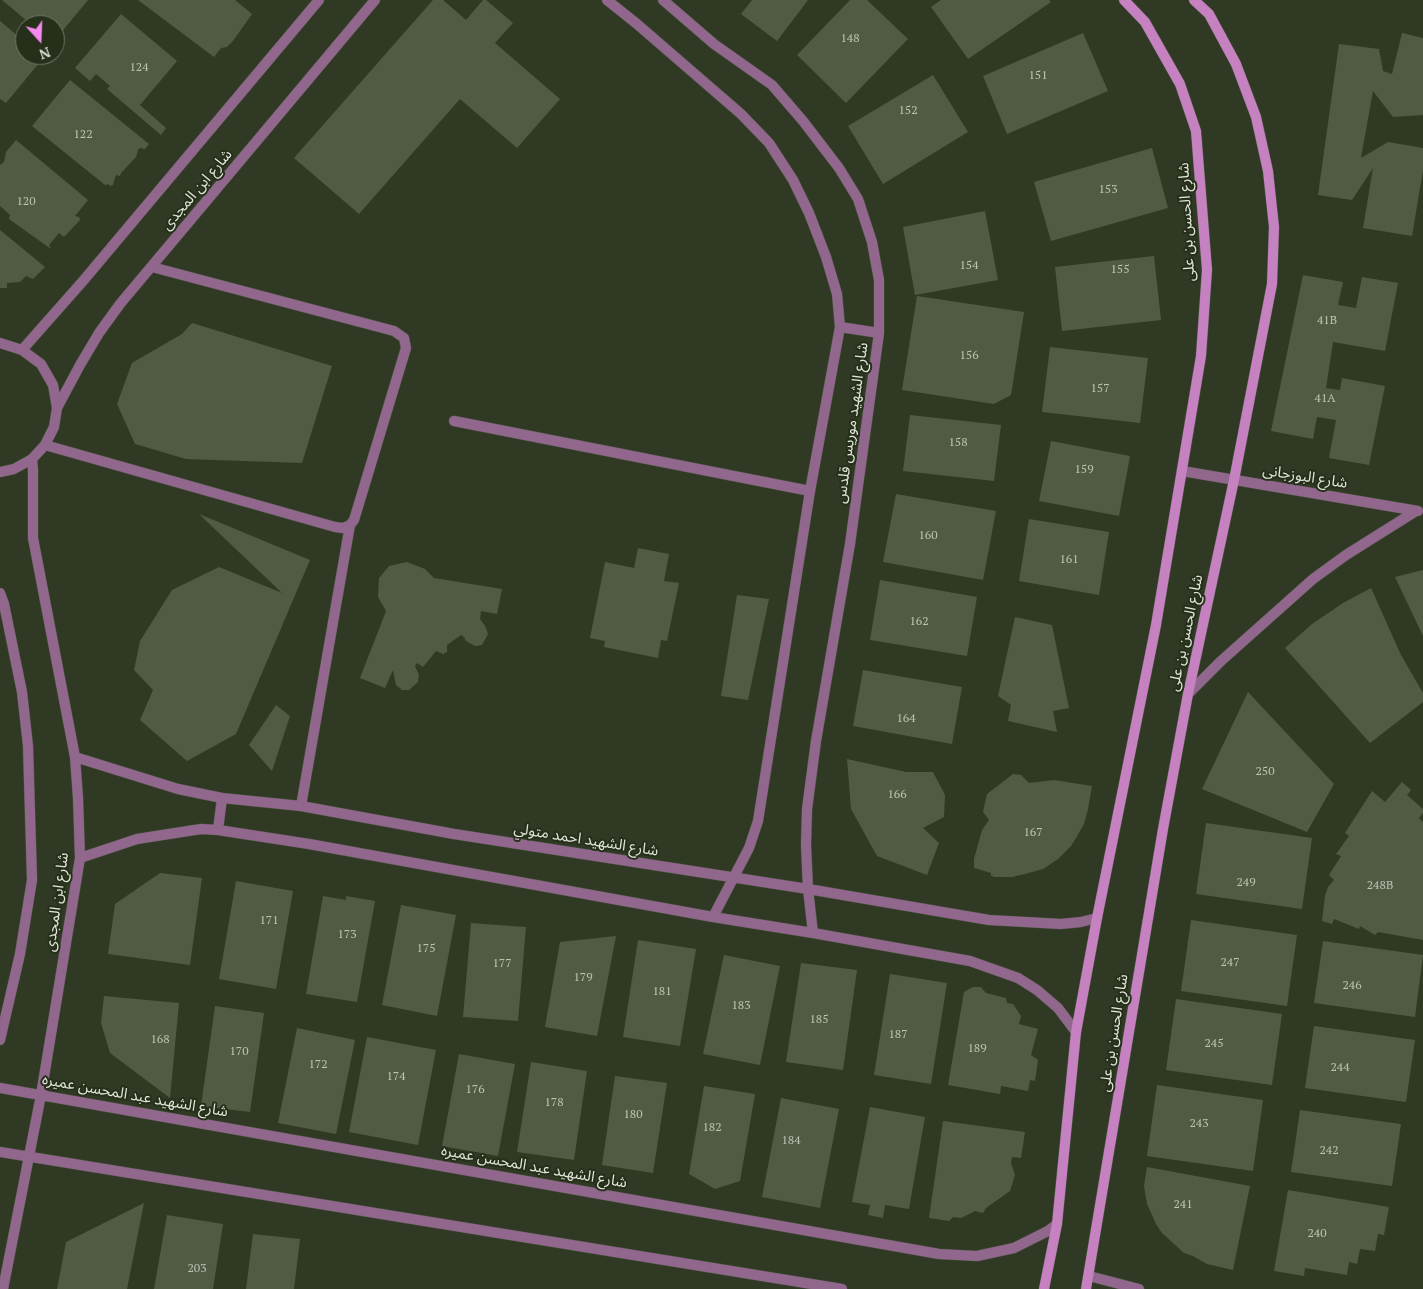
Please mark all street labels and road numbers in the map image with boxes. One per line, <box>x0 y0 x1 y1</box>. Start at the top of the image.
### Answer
street label: شارع ابن المجدى <box>158 146 236 234</box>
street label: شارع الحسن بن على <box>1175 162 1199 282</box>
street label: شارع الشهيد موريس قلدس <box>832 341 872 505</box>
street label: شارع البوزجانى <box>1261 461 1349 493</box>
street label: شارع الحسن بن على <box>1165 573 1207 693</box>
street label: شارع الشهيد احمد متولي <box>512 820 660 860</box>
street label: شارع ابن المجدى <box>41 851 73 953</box>
street label: شارع الحسن بن على <box>1096 973 1132 1093</box>
street label: شارع الشهيد عبد المحسن عميره <box>41 1071 229 1121</box>
street label: شارع الشهيد عبد المحسن عميره <box>440 1142 628 1192</box>

